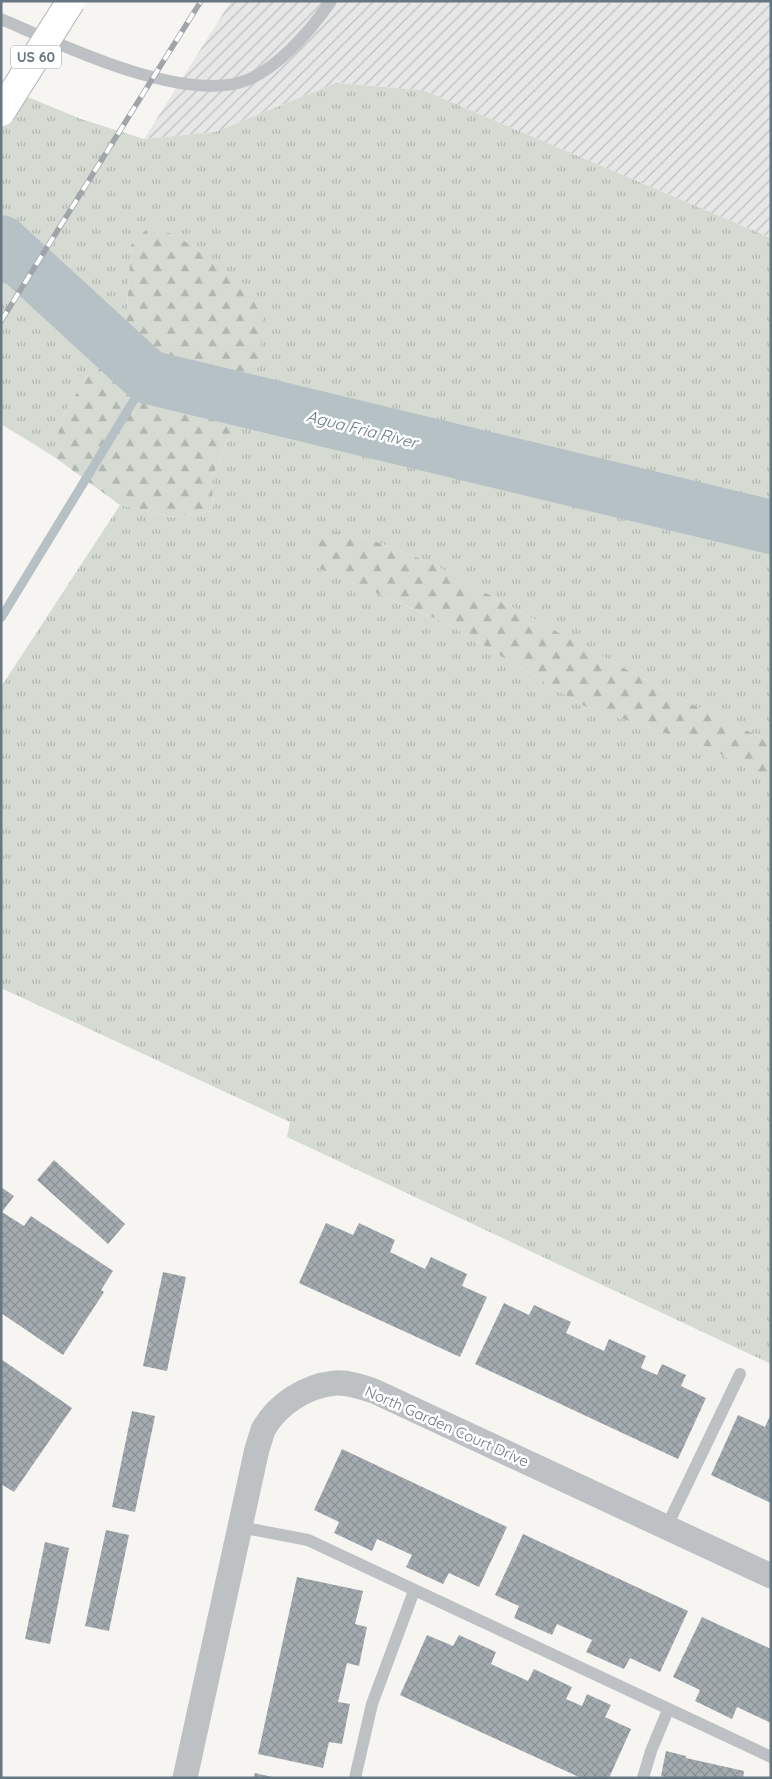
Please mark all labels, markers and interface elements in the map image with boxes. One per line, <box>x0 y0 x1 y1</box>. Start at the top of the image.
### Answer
road number: US 60 <box>11 46 61 68</box>
water label: Agua Fria River <box>304 406 421 453</box>
street label: North Garden Court Drive <box>362 1381 532 1471</box>

